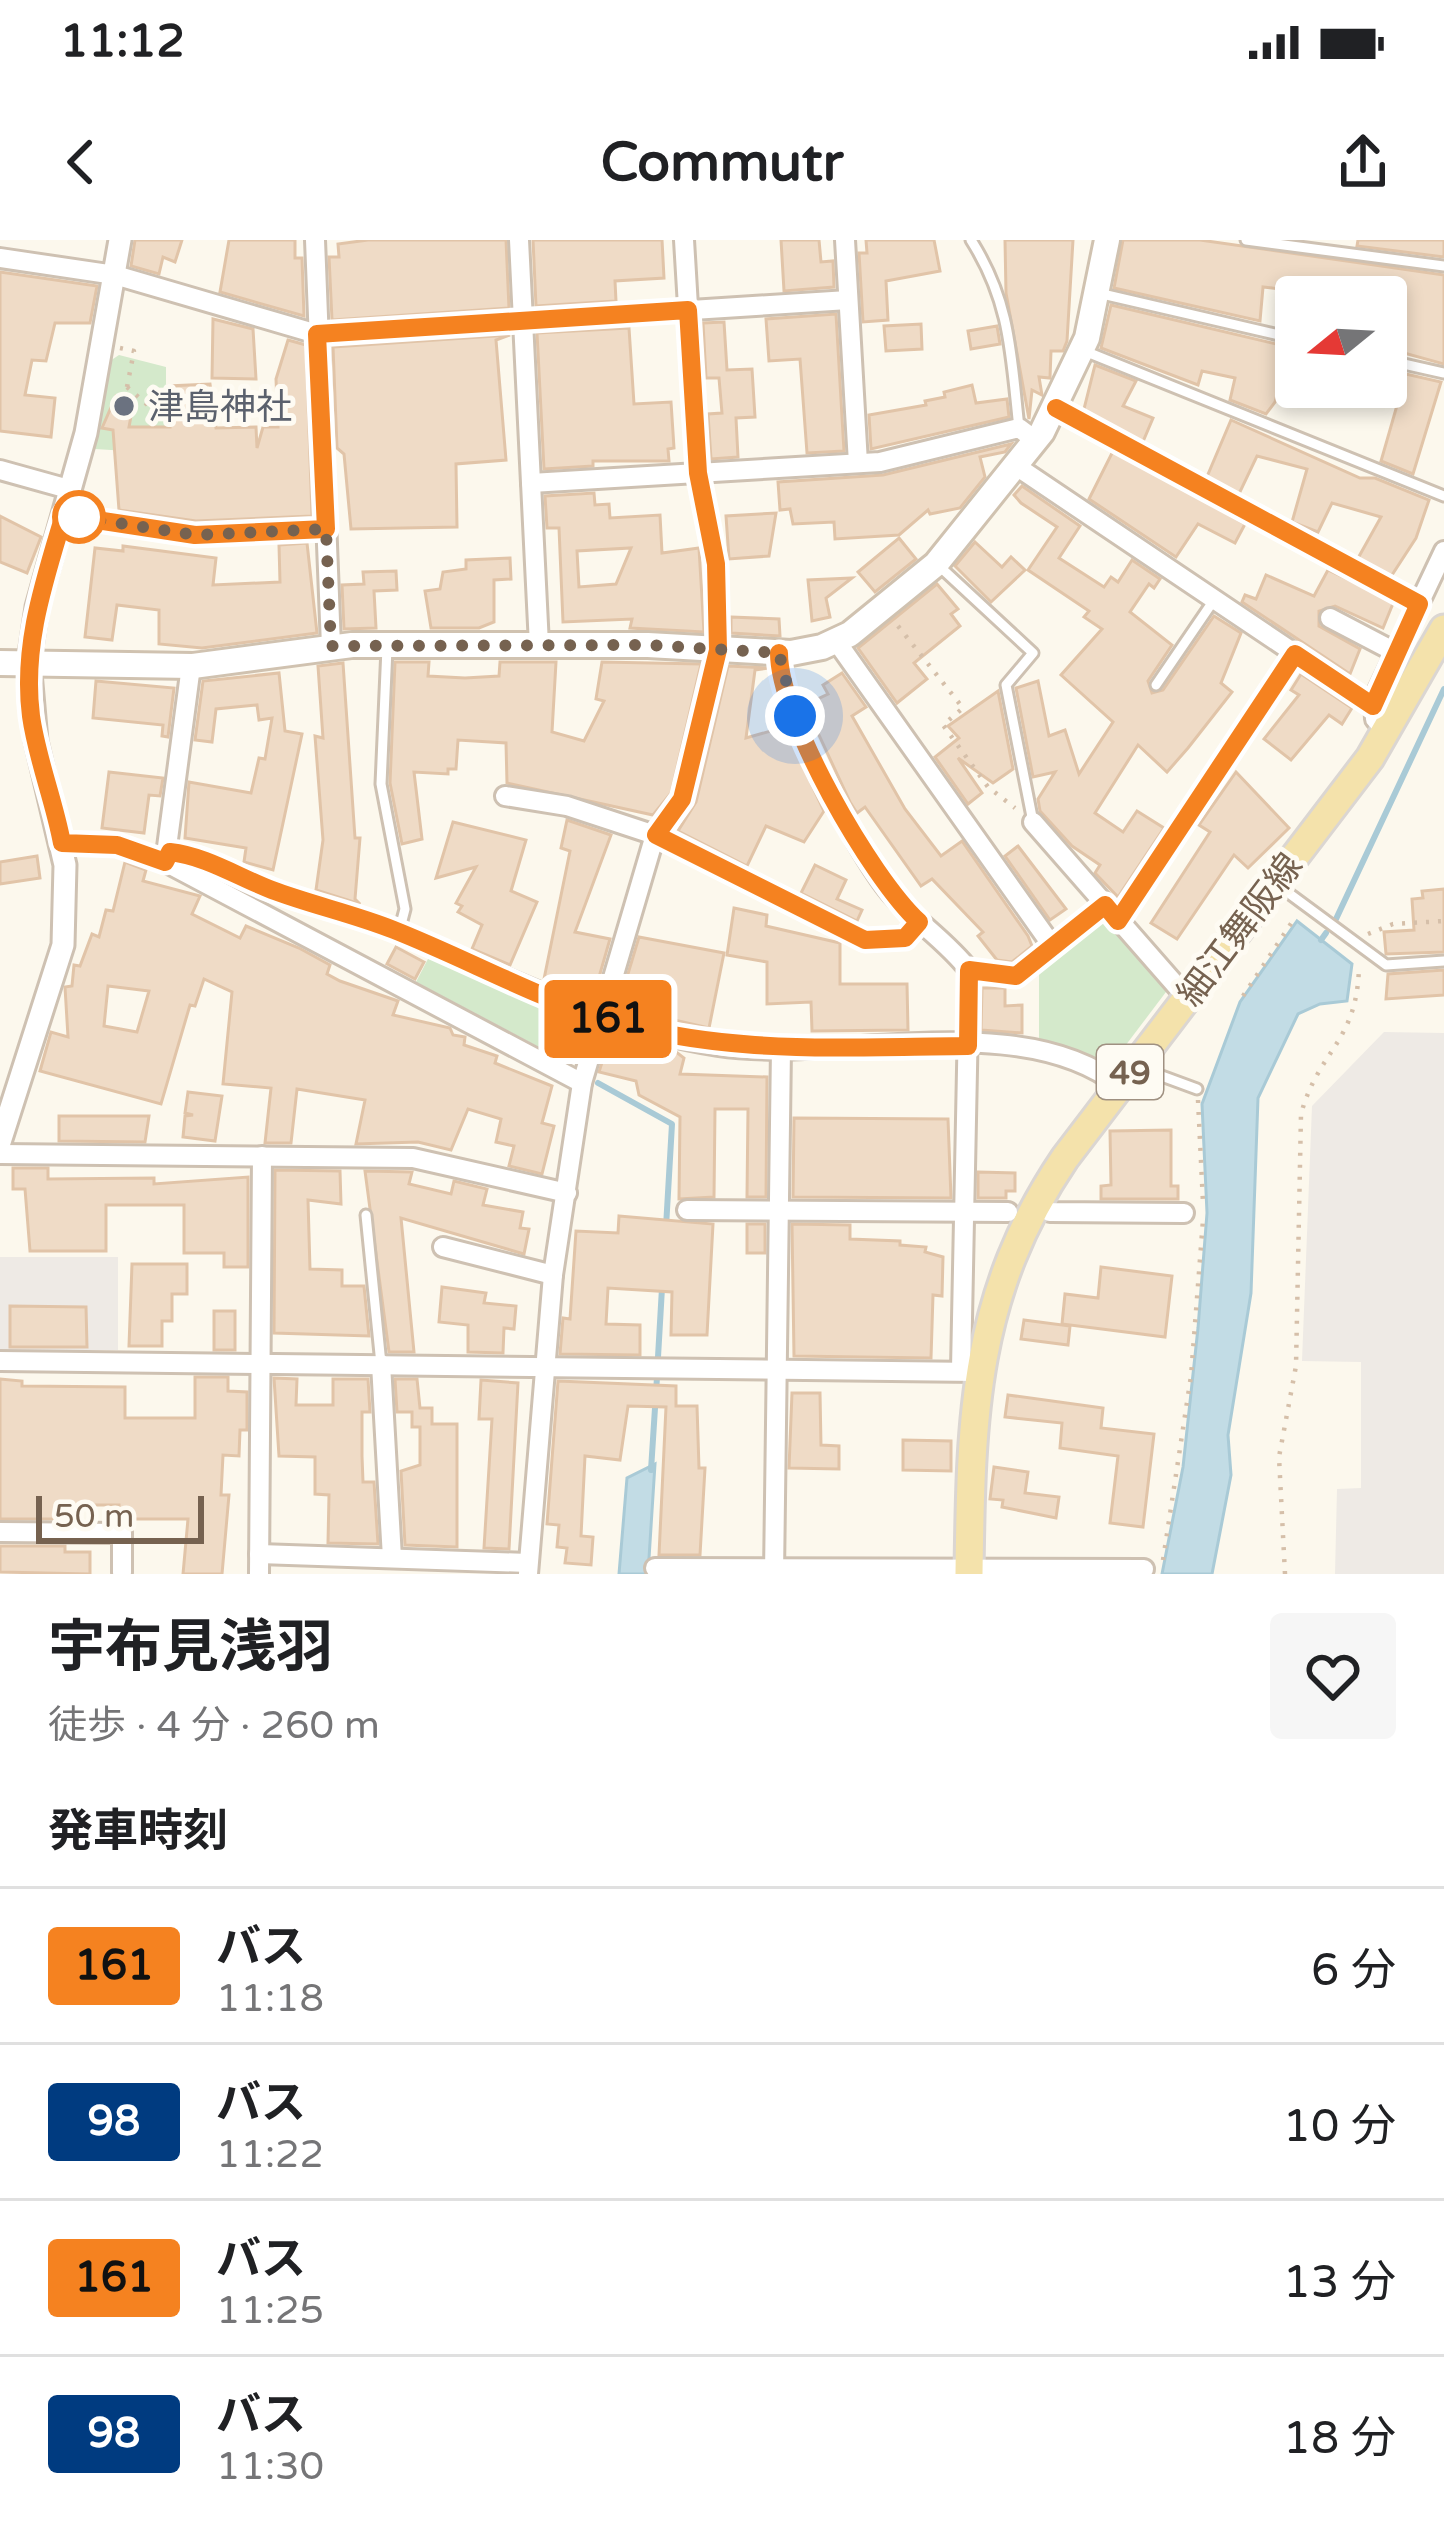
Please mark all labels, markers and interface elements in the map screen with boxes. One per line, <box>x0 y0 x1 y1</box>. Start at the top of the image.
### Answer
text: 11:12 <box>60 15 185 69</box>
icon: back <box>48 129 114 195</box>
icon: share <box>1330 129 1396 195</box>
text: Commutr <box>601 130 843 195</box>
north arrow <box>1275 276 1407 408</box>
map controls <box>1275 276 1407 408</box>
place label: 津島神社 <box>148 386 292 429</box>
marker: 津島神社 <box>111 393 137 419</box>
unlabelled marker <box>54 492 104 542</box>
your location <box>765 686 825 746</box>
street label: 細江舞阪線 <box>1169 845 1312 1015</box>
line badge: 161 <box>539 980 677 1058</box>
text: 161 <box>568 993 648 1044</box>
road number: 49 <box>1097 1045 1163 1099</box>
scale bar <box>36 1490 204 1543</box>
text: 50 m <box>54 1497 134 1536</box>
button: heart <box>1270 1613 1396 1739</box>
text: 宇布見浅羽 <box>48 1614 333 1682</box>
text: 徒歩 · 4 分 · 260 m <box>48 1702 380 1749</box>
text: 発車時刻 <box>48 1805 228 1859</box>
text: バス <box>216 1921 306 1975</box>
text: 161 <box>74 1940 154 1991</box>
text: 6 分 <box>1311 1944 1396 1998</box>
text: 11:18 <box>216 1975 324 2022</box>
text: バス <box>216 2077 306 2131</box>
text: 98 <box>88 2096 140 2147</box>
text: 10 分 <box>1283 2100 1396 2154</box>
text: 11:22 <box>216 2131 324 2178</box>
text: バス <box>216 2233 306 2287</box>
text: 161 <box>74 2252 154 2303</box>
text: 13 分 <box>1283 2256 1396 2310</box>
text: 11:25 <box>216 2287 324 2334</box>
text: バス <box>216 2389 306 2443</box>
text: 98 <box>88 2408 140 2459</box>
text: 18 分 <box>1283 2412 1396 2466</box>
text: 11:30 <box>216 2443 324 2490</box>

